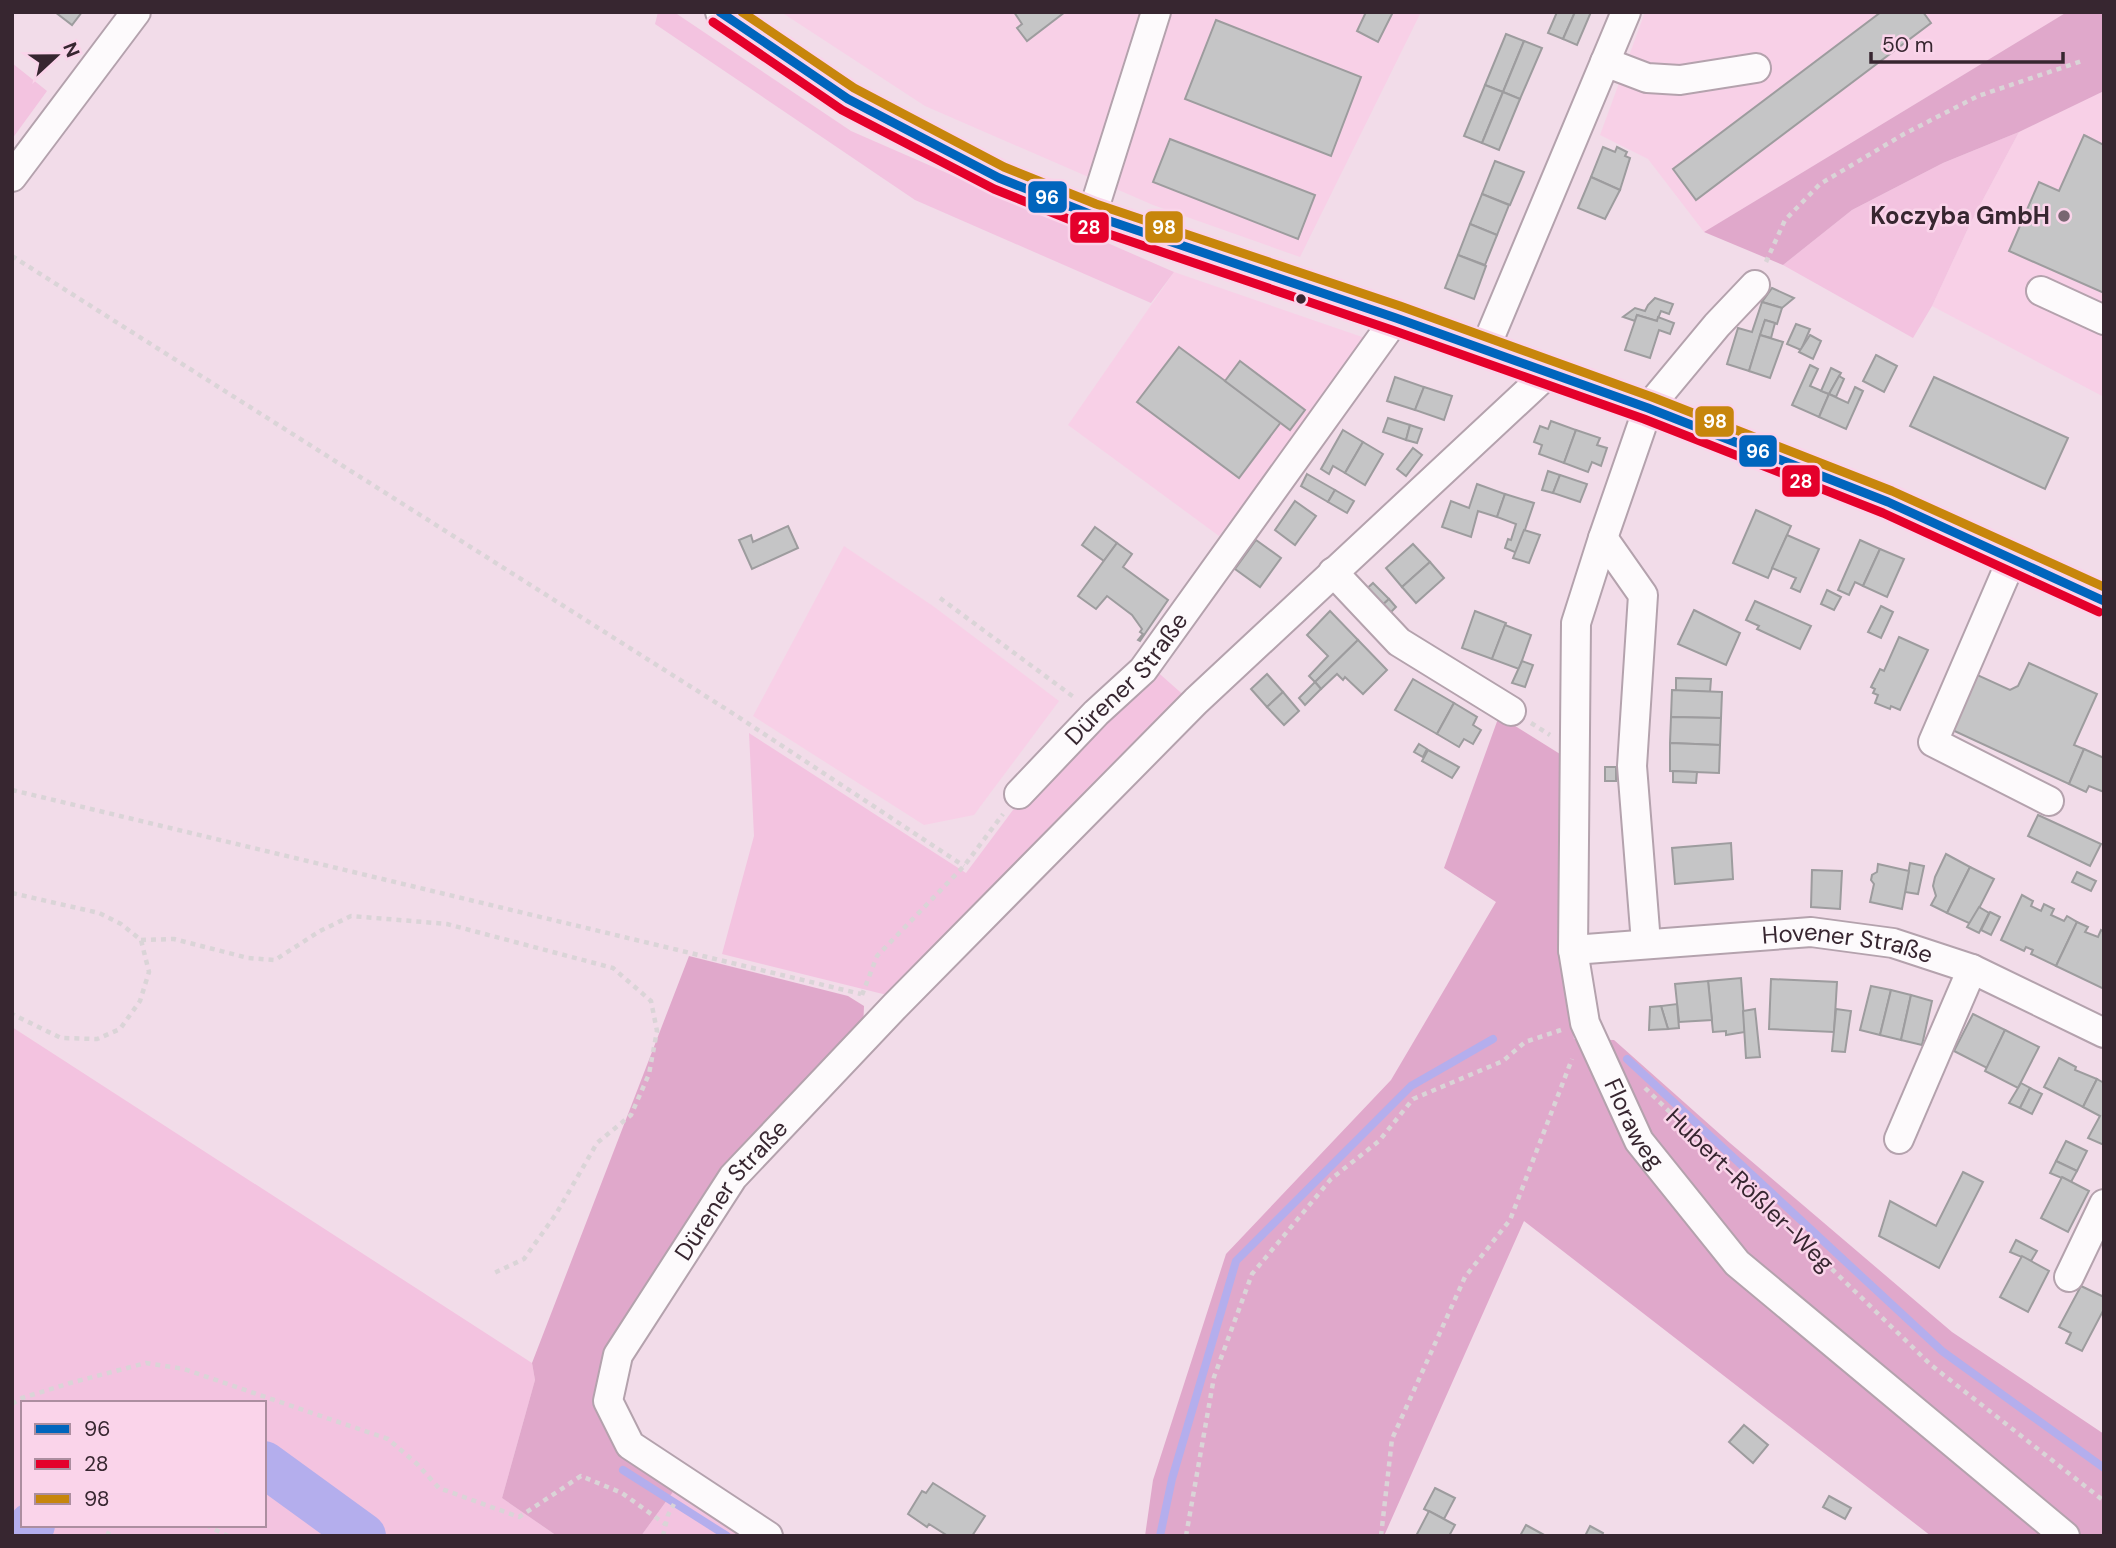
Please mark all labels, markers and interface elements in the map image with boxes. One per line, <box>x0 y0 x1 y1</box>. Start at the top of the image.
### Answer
north arrow <box>21 21 91 91</box>
scale bar <box>1871 21 2064 65</box>
text: 50 m <box>1882 31 1933 59</box>
text: N <box>57 39 85 61</box>
line badge: 96 <box>1027 180 1068 214</box>
text: 96 <box>1035 185 1059 210</box>
place label: Koczyba GmbH <box>1870 200 2050 231</box>
marker: Koczyba GmbH <box>2056 208 2072 224</box>
line badge: 98 <box>1144 210 1184 244</box>
line badge: 28 <box>1069 211 1110 244</box>
text: 28 <box>1078 215 1100 240</box>
text: 98 <box>1152 215 1176 240</box>
unlabelled marker <box>1294 292 1308 306</box>
line badge: 98 <box>1694 405 1735 438</box>
text: 98 <box>1703 409 1727 434</box>
line badge: 96 <box>1738 434 1778 468</box>
text: 96 <box>1746 439 1770 464</box>
line badge: 28 <box>1781 464 1821 498</box>
text: 28 <box>1790 469 1812 494</box>
street label: Dürener Straße <box>1058 606 1194 751</box>
street label: Hovener Straße <box>1761 916 1937 970</box>
street label: Floraweg <box>1597 1073 1671 1175</box>
street label: Hubert-Rößler-Weg <box>1660 1101 1841 1278</box>
street label: Dürener Straße <box>667 1113 794 1266</box>
legend <box>21 1401 266 1527</box>
text: 96 <box>84 1415 110 1443</box>
text: 28 <box>84 1450 109 1478</box>
text: 98 <box>84 1485 110 1513</box>

